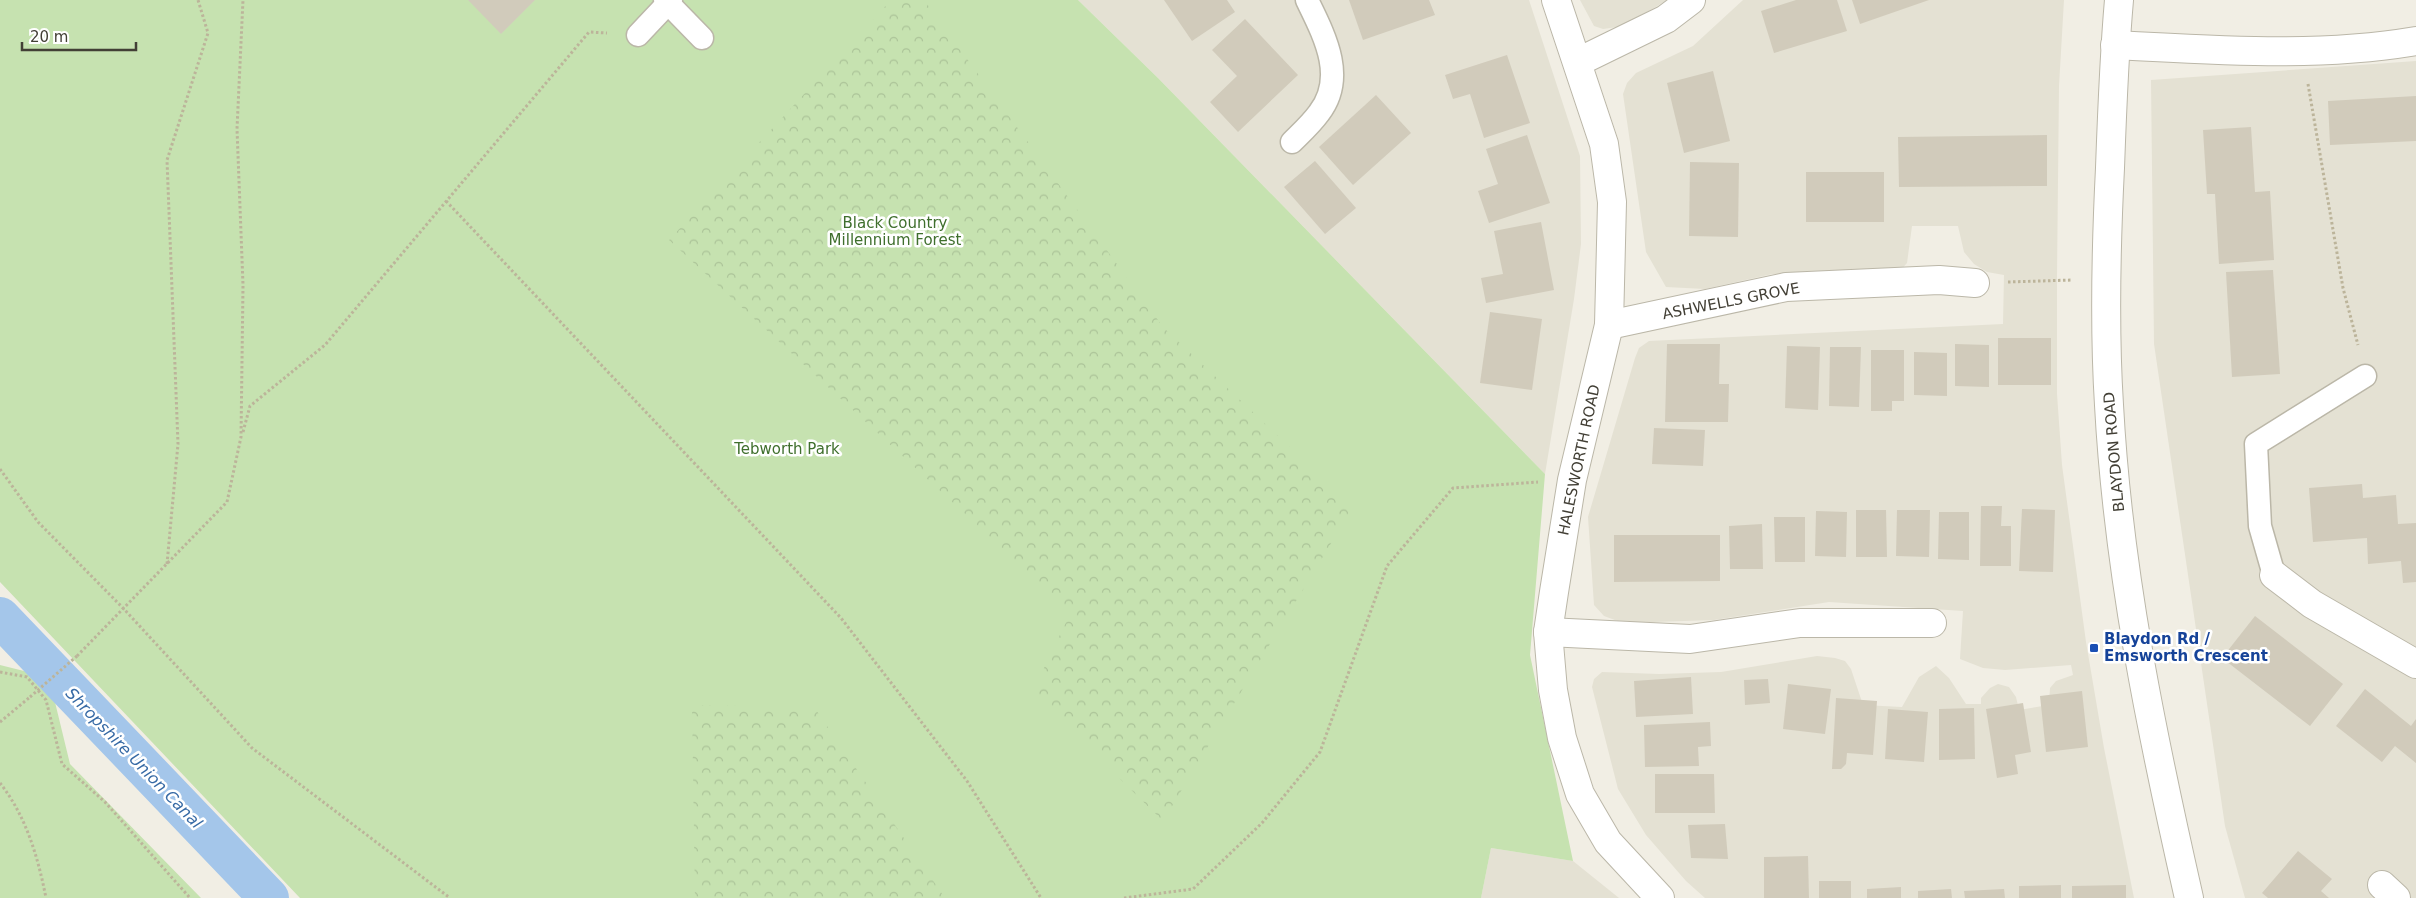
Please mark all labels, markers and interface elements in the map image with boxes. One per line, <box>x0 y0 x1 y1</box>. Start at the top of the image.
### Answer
scale bar <box>22 20 136 52</box>
text: 20 m <box>30 28 68 46</box>
park label: Black Country Millennium Forest <box>829 214 962 249</box>
street label: ASHWELLS GROVE <box>1661 279 1801 323</box>
street label: HALESWORTH ROAD <box>1554 383 1604 537</box>
street label: BLAYDON ROAD <box>2100 391 2128 513</box>
park label: Tebworth Park <box>733 440 840 458</box>
place label: Blaydon Rd / Emsworth Crescent <box>2104 630 2268 665</box>
marker: Blaydon Rd / Emsworth Crescent <box>2088 642 2100 654</box>
water label: Shropshire Union Canal <box>62 684 206 833</box>

